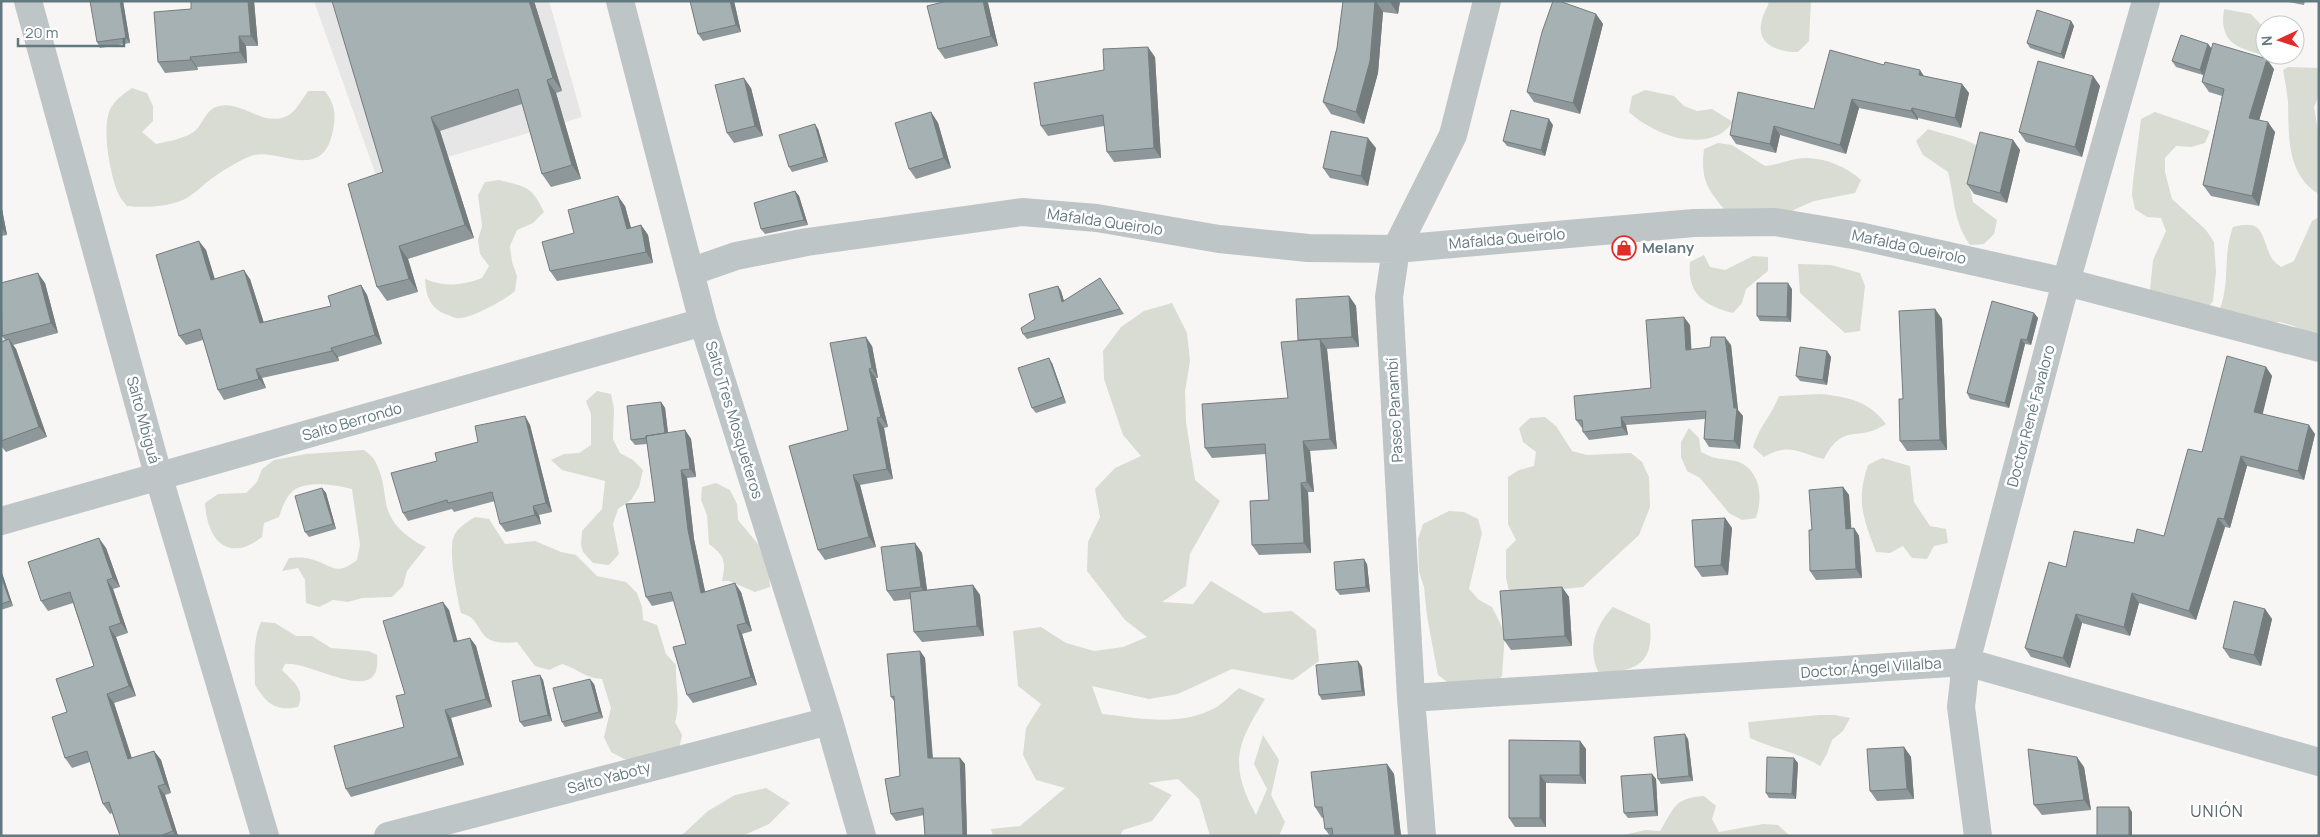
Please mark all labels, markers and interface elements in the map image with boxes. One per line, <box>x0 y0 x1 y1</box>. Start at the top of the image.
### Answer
scale bar <box>18 15 124 47</box>
north arrow <box>2255 15 2305 65</box>
text: 20 m <box>25 22 58 43</box>
text: N <box>2257 35 2276 47</box>
street label: Mafalda Queirolo <box>1046 203 1164 240</box>
street label: Mafalda Queirolo <box>1448 223 1566 254</box>
street label: Mafalda Queirolo <box>1850 224 1968 269</box>
shop icon: Melany <box>1611 235 1637 261</box>
place label: Melany <box>1642 237 1695 258</box>
street label: Salto Tres Mosqueteros <box>700 338 769 501</box>
street label: Doctor René Favaloro <box>2001 342 2060 489</box>
street label: Paseo Panambí <box>1381 357 1408 463</box>
street label: Salto Mbiguá <box>122 374 165 466</box>
street label: Salto Berrondo <box>300 397 404 446</box>
street label: Doctor Ángel Villalba <box>1800 652 1942 683</box>
street label: Salto Yaboty <box>565 756 653 799</box>
district label: UNIÓN <box>2190 800 2244 822</box>

